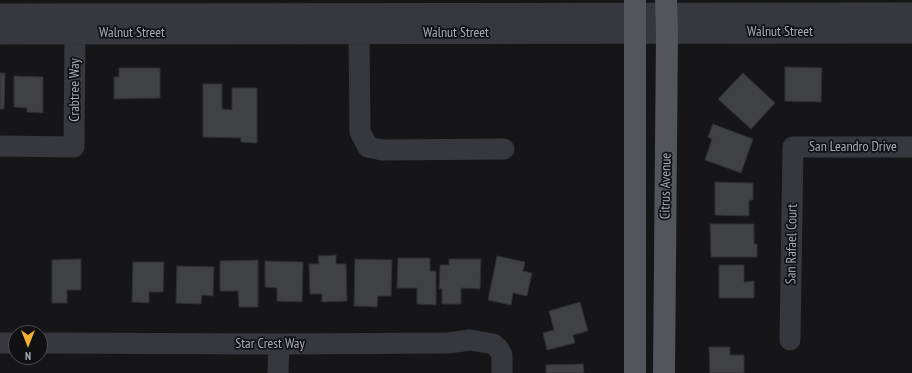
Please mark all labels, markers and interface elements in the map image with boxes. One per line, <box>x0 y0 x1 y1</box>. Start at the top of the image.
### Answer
street label: Walnut Street <box>747 24 813 40</box>
street label: Walnut Street <box>99 25 165 41</box>
street label: Walnut Street <box>423 25 489 41</box>
street label: Crabtree Way <box>67 58 83 122</box>
street label: San Leandro Drive <box>809 139 897 155</box>
street label: Citrus Avenue <box>657 153 675 219</box>
street label: San Rafael Court <box>783 204 801 284</box>
north arrow <box>8 325 48 365</box>
street label: Star Crest Way <box>235 336 305 352</box>
text: N <box>25 349 31 363</box>

